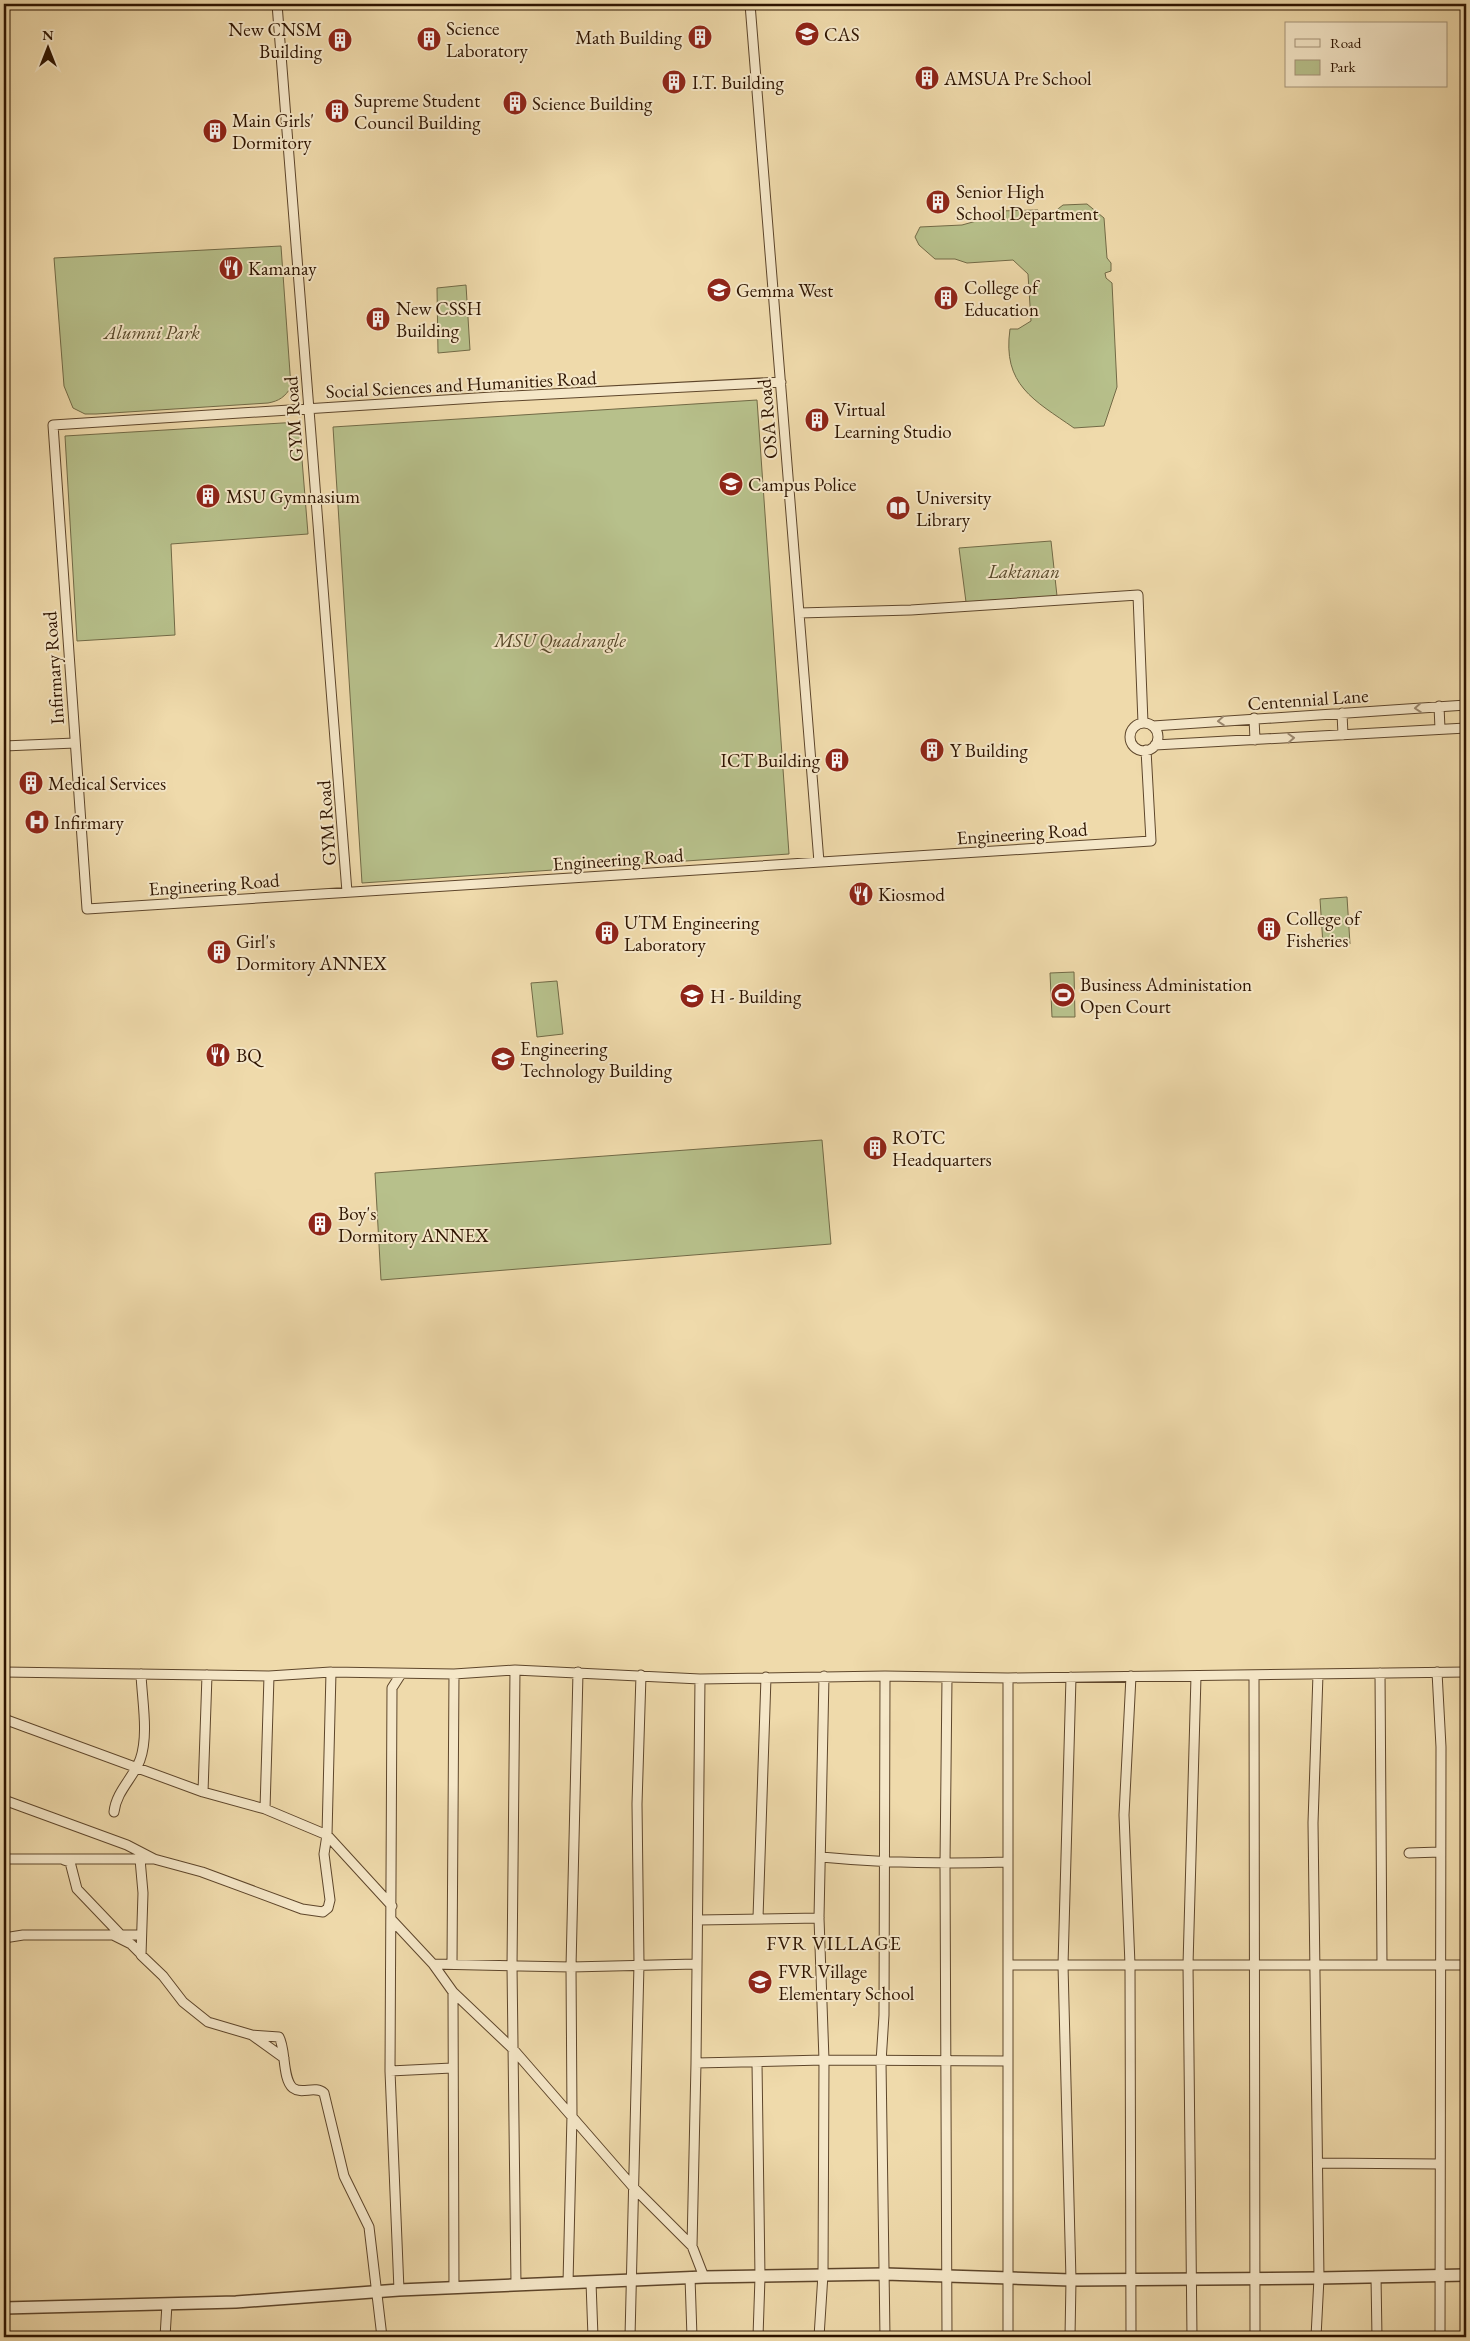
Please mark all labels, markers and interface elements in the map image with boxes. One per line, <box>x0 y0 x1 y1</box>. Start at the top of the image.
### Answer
place label: Science Laboratory <box>446 16 529 63</box>
place label: New CNSM Building <box>228 17 323 64</box>
school or university icon: CAS <box>794 21 820 47</box>
north arrow <box>22 22 72 72</box>
place label: CAS <box>824 22 860 47</box>
legend <box>1285 22 1448 88</box>
building icon: Math Building <box>687 24 713 50</box>
place label: Math Building <box>575 25 683 50</box>
text: N <box>42 26 54 44</box>
building icon: Science Laboratory <box>416 26 442 52</box>
building icon: New CNSM Building <box>327 27 353 53</box>
text: Road <box>1330 33 1362 52</box>
text: Park <box>1330 57 1357 76</box>
building icon: AMSUA Pre School <box>914 65 940 91</box>
place label: AMSUA Pre School <box>943 66 1092 91</box>
building icon: I.T. Building <box>661 69 687 95</box>
place label: I.T. Building <box>692 70 785 95</box>
place label: Supreme Student Council Building <box>354 88 481 135</box>
building icon: Science Building <box>502 90 528 116</box>
place label: Science Building <box>532 91 653 116</box>
building icon: Supreme Student Council Building <box>324 98 350 124</box>
place label: Main Girls' Dormitory <box>232 108 314 155</box>
building icon: Main Girls' Dormitory <box>202 118 228 144</box>
place label: Senior High School Department <box>956 179 1099 226</box>
building icon: Senior High School Department <box>925 189 951 215</box>
restaurant icon: Kamanay <box>218 255 244 281</box>
place label: Kamanay <box>248 256 317 281</box>
place label: College of Education <box>964 275 1040 322</box>
school or university icon: Gemma West <box>706 277 732 303</box>
place label: Gemma West <box>736 278 833 303</box>
building icon: College of Education <box>933 285 959 311</box>
place label: New CSSH Building <box>396 296 482 343</box>
building icon: New CSSH Building <box>365 306 391 332</box>
park label: Alumni Park <box>102 320 200 345</box>
street label: Social Sciences and Humanities Road <box>325 365 597 404</box>
street label: GYM Road <box>278 375 309 462</box>
street label: OSA Road <box>752 378 783 460</box>
place label: Virtual Learning Studio <box>834 397 952 444</box>
building icon: Virtual Learning Studio <box>804 407 830 433</box>
school or university icon: Campus Police <box>718 471 744 497</box>
place label: Campus Police <box>748 472 856 497</box>
building icon: MSU Gymnasium <box>195 483 221 509</box>
place label: MSU Gymnasium <box>226 484 360 509</box>
place label: University Library <box>916 485 992 532</box>
library icon: University Library <box>885 495 911 521</box>
park label: Laktanan <box>987 559 1060 584</box>
street label: Infirmary Road <box>37 610 70 725</box>
park label: MSU Quadrangle <box>493 628 626 653</box>
street label: Centennial Lane <box>1247 683 1369 716</box>
one-way arrow <box>1413 702 1421 713</box>
one-way arrow <box>1216 715 1224 726</box>
one-way arrow <box>1287 732 1295 743</box>
building icon: Y Building <box>919 737 945 763</box>
place label: Y Building <box>950 738 1028 763</box>
building icon: ICT Building <box>824 747 850 773</box>
place label: ICT Building <box>721 748 821 773</box>
building icon: Medical Services <box>18 770 44 796</box>
place label: Medical Services <box>48 771 166 796</box>
street label: GYM Road <box>311 779 342 866</box>
hospital icon: Infirmary <box>24 809 50 835</box>
place label: Infirmary <box>54 810 124 835</box>
street label: Engineering Road <box>956 816 1089 851</box>
street label: Engineering Road <box>552 842 685 877</box>
street label: Engineering Road <box>148 867 281 902</box>
restaurant icon: Kiosmod <box>848 881 874 907</box>
place label: Kiosmod <box>878 882 945 907</box>
place label: College of Fisheries <box>1286 906 1362 953</box>
place label: UTM Engineering Laboratory <box>624 910 760 957</box>
building icon: College of Fisheries <box>1256 916 1282 942</box>
building icon: UTM Engineering Laboratory <box>594 920 620 946</box>
place label: Girl's Dormitory ANNEX <box>236 929 387 976</box>
building icon: Girl's Dormitory ANNEX <box>206 939 232 965</box>
place label: Business Administation Open Court <box>1080 972 1252 1019</box>
sports icon: Business Administation Open Court <box>1050 982 1076 1008</box>
school or university icon: H - Building <box>679 983 705 1009</box>
place label: H - Building <box>710 984 802 1009</box>
place label: Engineering Technology Building <box>520 1036 673 1083</box>
restaurant icon: BQ <box>205 1042 231 1068</box>
place label: BQ <box>236 1043 264 1068</box>
school or university icon: Engineering Technology Building <box>490 1046 516 1072</box>
place label: ROTC Headquarters <box>892 1125 992 1172</box>
building icon: ROTC Headquarters <box>862 1135 888 1161</box>
place label: Boy's Dormitory ANNEX <box>338 1201 489 1248</box>
building icon: Boy's Dormitory ANNEX <box>307 1211 333 1237</box>
district label: FVR VILLAGE <box>766 1930 902 1956</box>
place label: FVR Village Elementary School <box>778 1959 915 2006</box>
school or university icon: FVR Village Elementary School <box>747 1969 773 1995</box>

